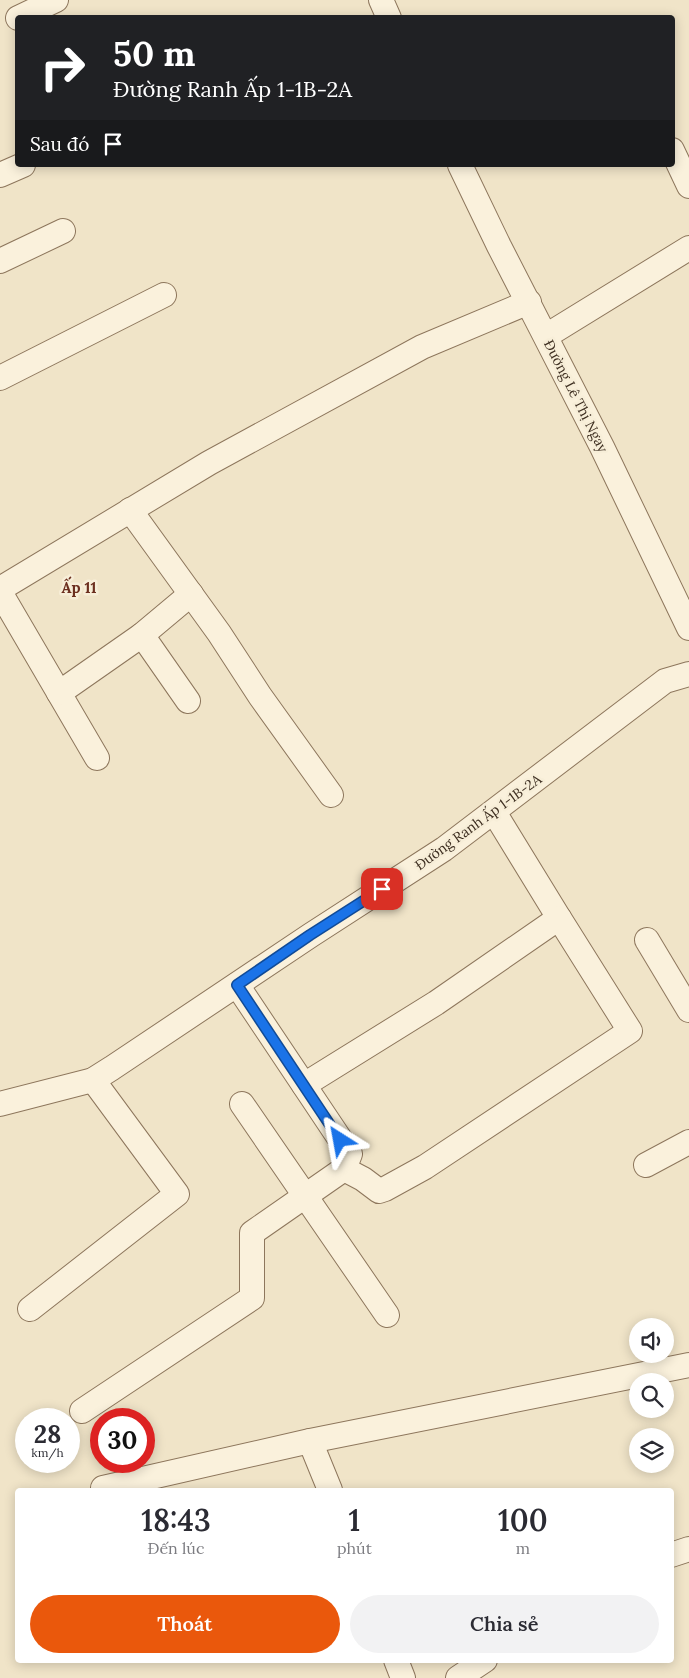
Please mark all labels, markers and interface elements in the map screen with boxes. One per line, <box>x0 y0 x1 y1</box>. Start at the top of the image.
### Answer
text: 50 m <box>113 31 196 76</box>
icon: right <box>30 35 95 100</box>
text: Đường Ranh Ấp 1-1B-2A <box>113 75 352 103</box>
icon: arrive <box>99 130 127 158</box>
text: Sau đó <box>30 132 89 156</box>
street label: Đường Lê Thị Ngay <box>540 337 612 456</box>
district label: Ấp 11 <box>61 576 97 597</box>
street label: Đường Ranh Ấp 1-1B-2A <box>411 770 545 874</box>
pin <box>361 868 403 910</box>
icon: arrive <box>368 875 396 903</box>
position arrow <box>313 1113 365 1165</box>
map controls <box>629 1318 674 1473</box>
button: sound <box>629 1318 674 1363</box>
button: search <box>629 1373 674 1418</box>
speed limit sign: 30 <box>90 1408 155 1473</box>
text: 28 <box>34 1418 61 1450</box>
button: layers <box>629 1428 674 1473</box>
text: km/h <box>31 1445 64 1460</box>
text: 18:43 <box>141 1501 211 1539</box>
text: 1 <box>349 1501 360 1539</box>
text: 100 <box>498 1501 548 1539</box>
text: Đến lúc <box>148 1538 204 1558</box>
text: phút <box>337 1538 372 1558</box>
text: m <box>516 1538 530 1558</box>
button: Thoát <box>30 1595 340 1653</box>
button: Chia sẻ <box>350 1595 659 1653</box>

